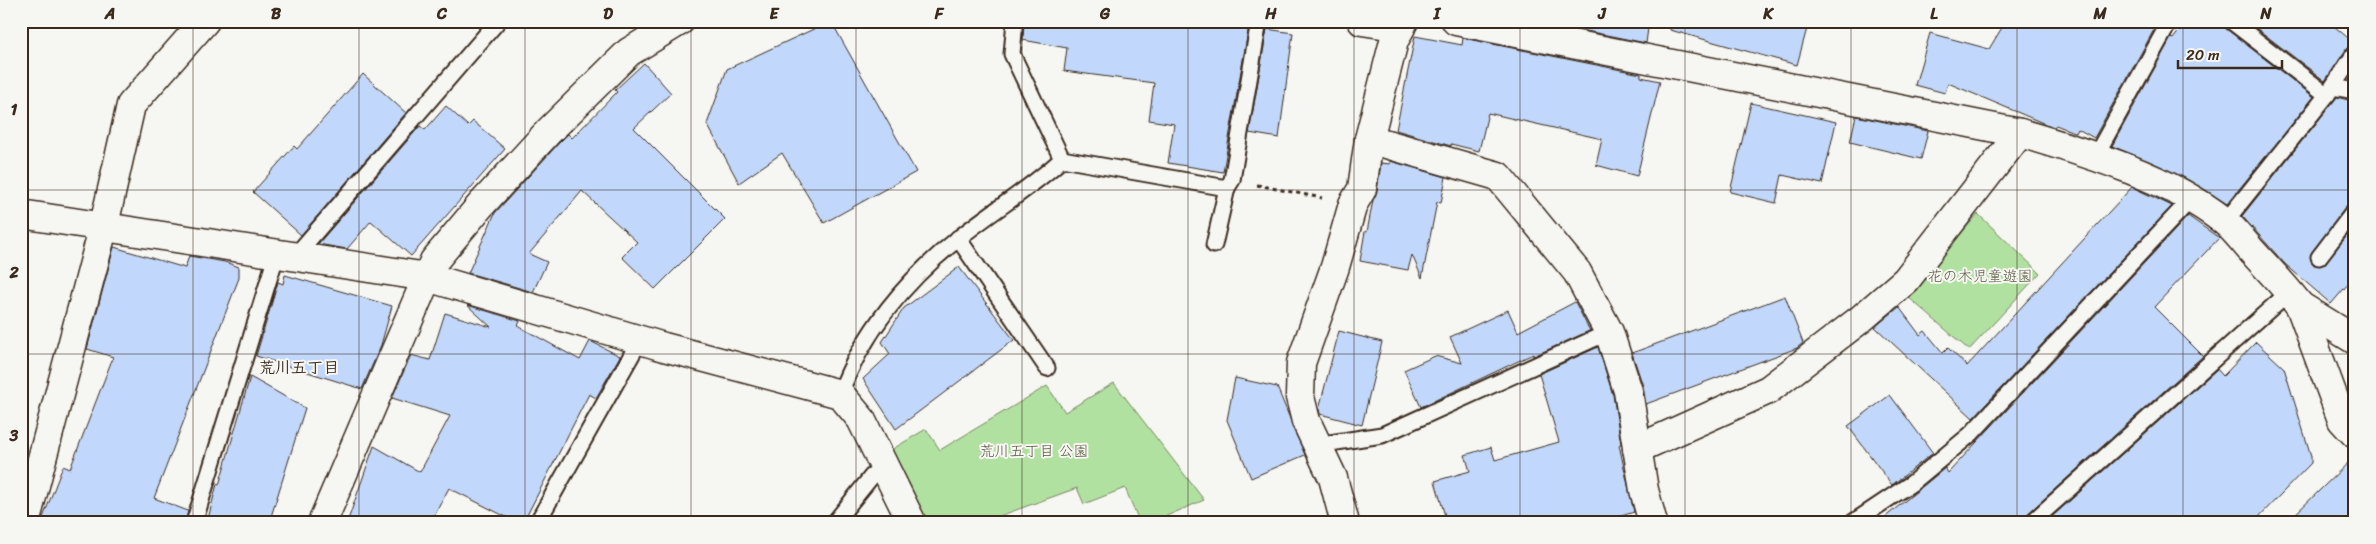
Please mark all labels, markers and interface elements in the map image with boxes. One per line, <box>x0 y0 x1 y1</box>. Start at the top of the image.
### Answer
text: A <box>104 0 115 28</box>
text: B <box>271 0 282 28</box>
text: C <box>436 0 448 28</box>
text: D <box>603 0 613 28</box>
text: E <box>770 0 780 28</box>
text: F <box>934 0 945 28</box>
text: G <box>1099 0 1111 28</box>
text: H <box>1264 0 1277 28</box>
text: I <box>1433 0 1442 28</box>
text: J <box>1597 0 1607 28</box>
text: K <box>1762 0 1774 28</box>
text: L <box>1930 0 1938 28</box>
text: M <box>2092 0 2107 28</box>
text: N <box>2259 0 2272 28</box>
scale bar <box>2178 38 2282 70</box>
text: 20 m <box>2186 42 2220 68</box>
text: 1 <box>11 95 18 124</box>
text: 2 <box>8 258 19 287</box>
park label: 花の木児童遊園 <box>1927 263 2033 289</box>
district label: 荒川五丁目 <box>259 353 339 382</box>
text: 3 <box>9 421 19 450</box>
park label: 荒川五丁目 公園 <box>980 438 1088 464</box>

